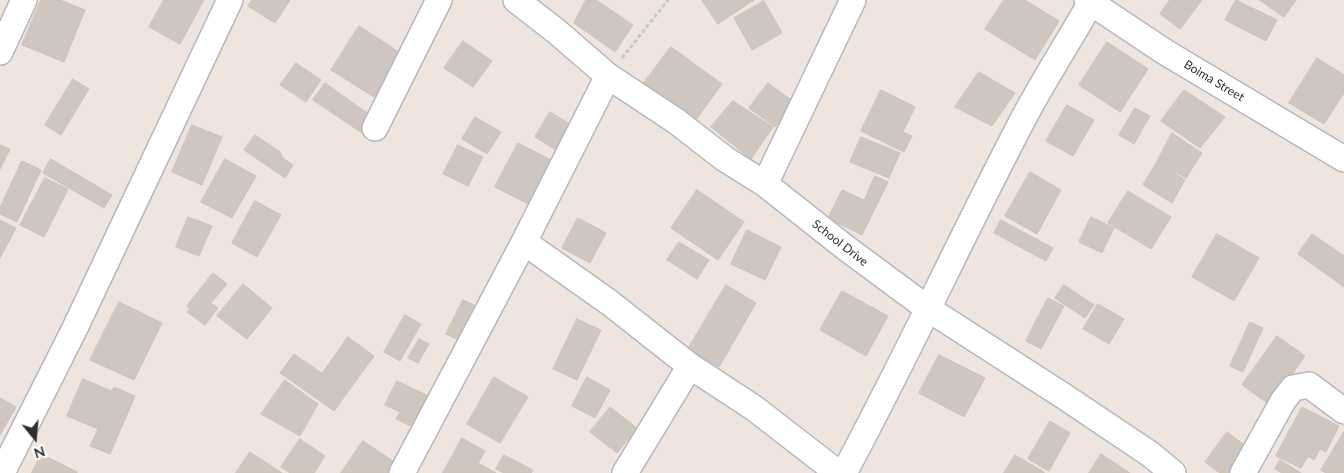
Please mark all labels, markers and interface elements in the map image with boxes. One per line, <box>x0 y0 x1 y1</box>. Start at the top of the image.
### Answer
street label: Boima Street <box>1181 57 1247 105</box>
street label: School Drive <box>809 217 871 269</box>
north arrow <box>10 413 60 463</box>
text: N <box>32 443 47 463</box>

